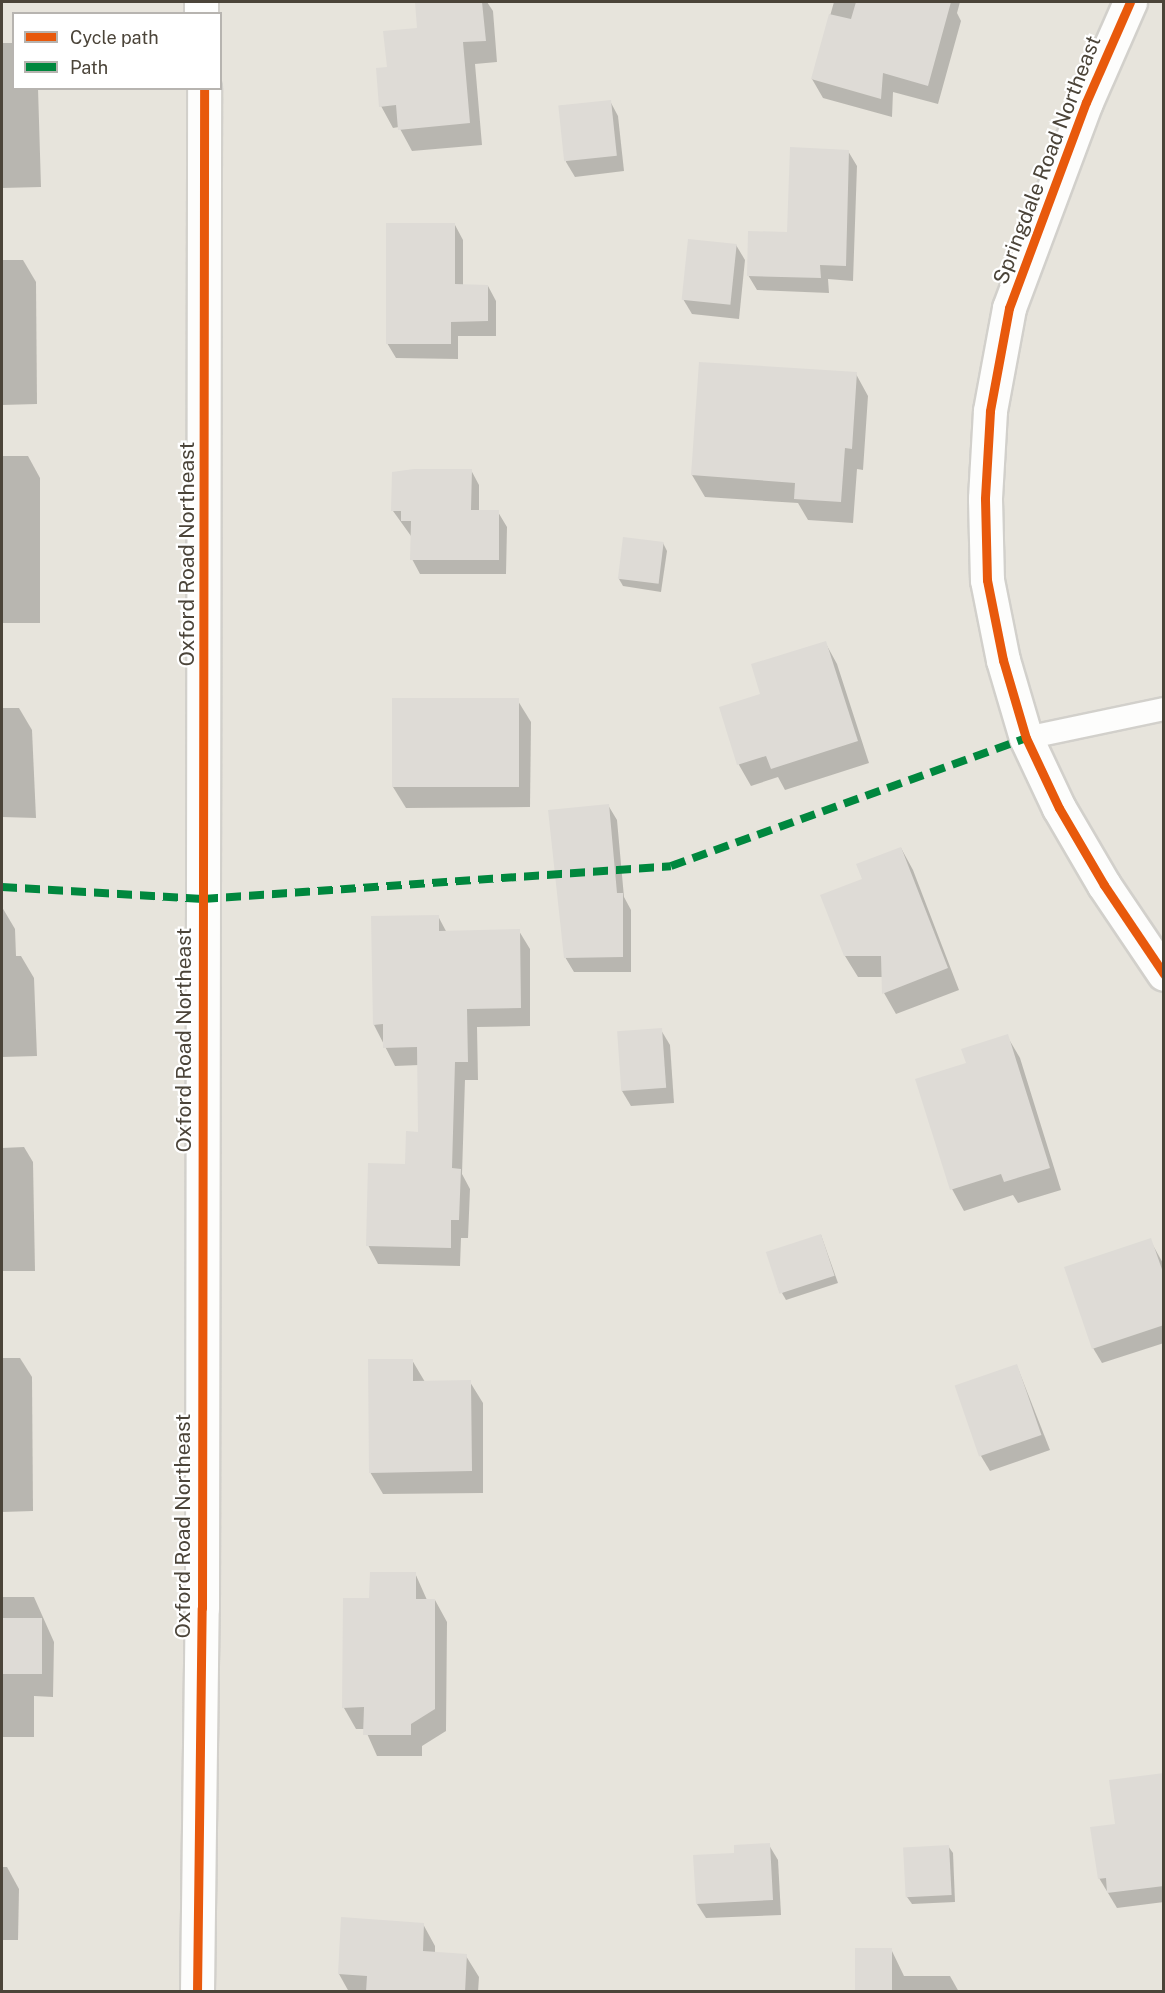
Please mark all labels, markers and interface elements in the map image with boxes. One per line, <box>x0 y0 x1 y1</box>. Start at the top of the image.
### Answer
legend <box>12 12 222 90</box>
text: Cycle path <box>70 27 159 48</box>
street label: Springdale Road Northeast <box>988 32 1106 288</box>
text: Path <box>70 57 108 78</box>
street label: Oxford Road Northeast <box>174 441 200 667</box>
street label: Oxford Road Northeast <box>171 927 197 1153</box>
street label: Oxford Road Northeast <box>170 1413 196 1639</box>

